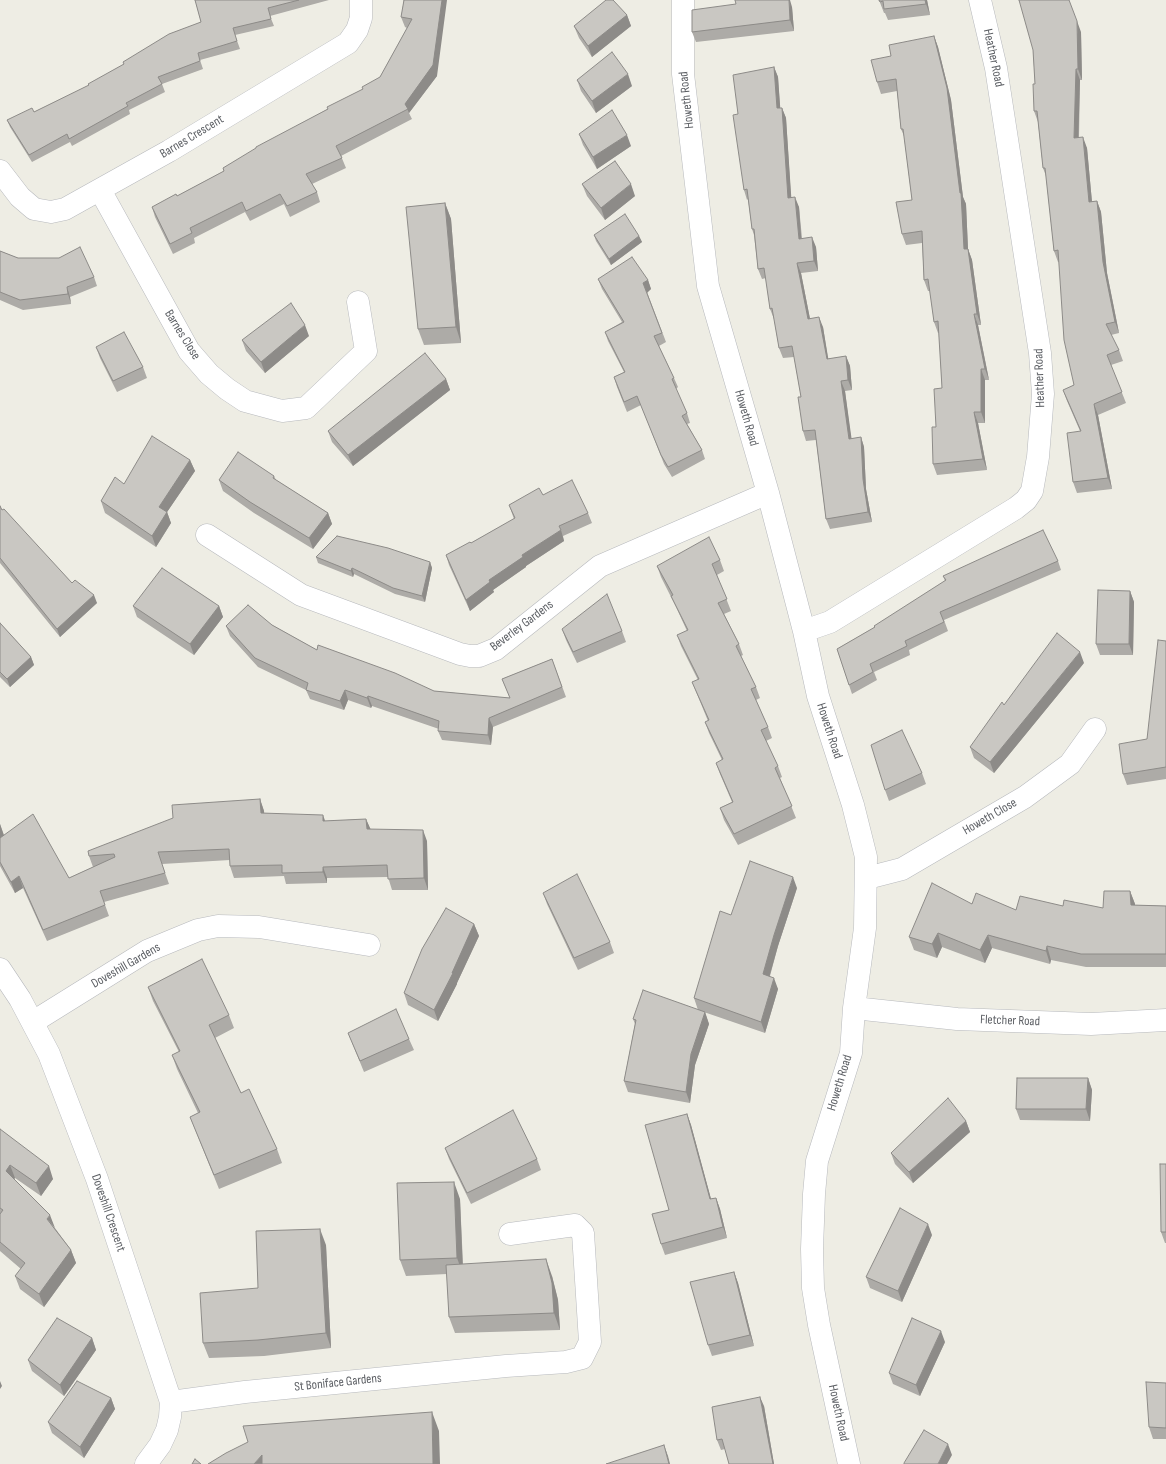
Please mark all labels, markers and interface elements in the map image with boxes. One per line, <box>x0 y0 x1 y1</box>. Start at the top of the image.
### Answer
street label: Heather Road <box>979 28 1007 88</box>
street label: Howeth Road <box>676 71 698 129</box>
street label: Barnes Crescent <box>157 112 227 162</box>
street label: Barnes Close <box>161 307 203 363</box>
street label: Heather Road <box>1031 348 1049 408</box>
street label: Howeth Road <box>731 388 761 448</box>
street label: Beverley Gardens <box>487 597 557 655</box>
street label: Howeth Road <box>813 701 845 761</box>
street label: Howeth Close <box>960 795 1020 839</box>
street label: Doveshill Gardens <box>89 940 163 992</box>
street label: Fletcher Road <box>980 1012 1040 1030</box>
street label: Howeth Road <box>824 1053 856 1113</box>
street label: Doveshill Crescent <box>87 1172 129 1254</box>
street label: St Boniface Gardens <box>294 1371 382 1395</box>
street label: Howeth Road <box>824 1383 852 1443</box>

